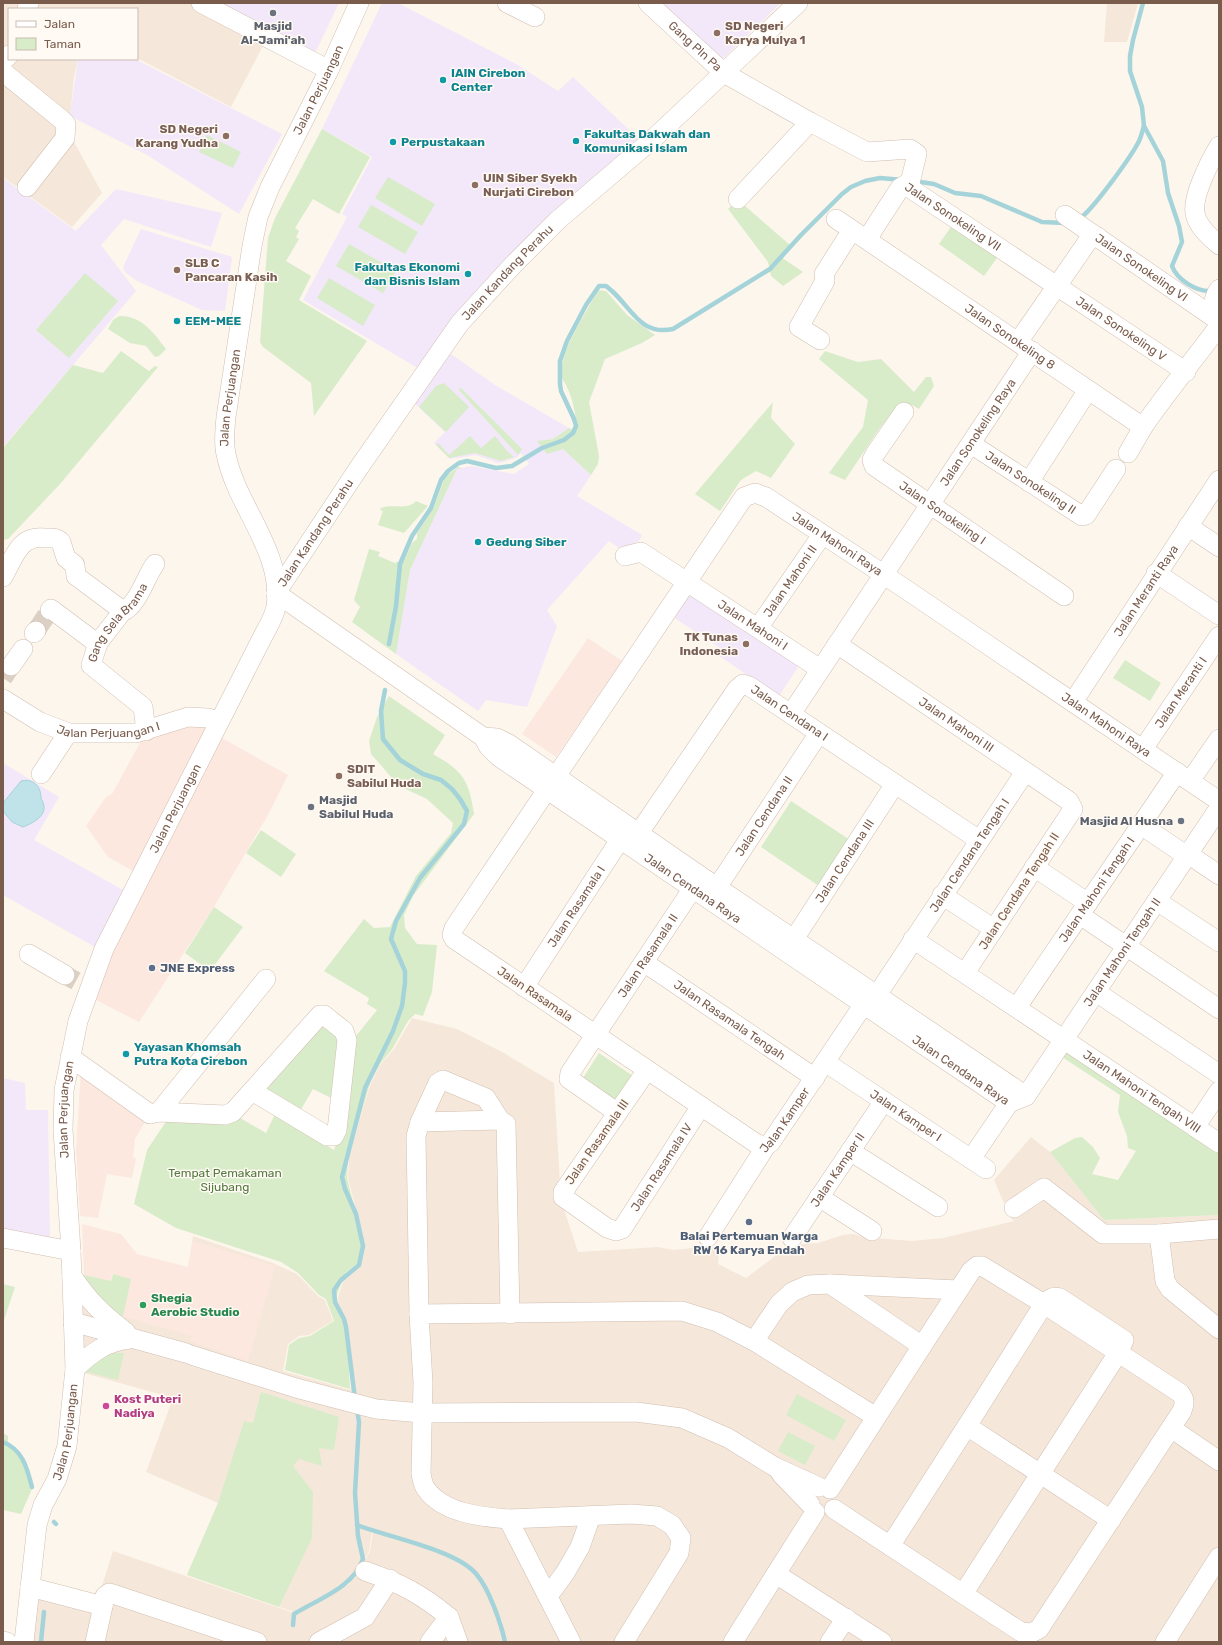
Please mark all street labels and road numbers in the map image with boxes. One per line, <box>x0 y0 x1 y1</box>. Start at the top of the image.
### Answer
street label: Gang Pln Pa <box>666 18 725 74</box>
street label: Jalan Perjuangan <box>291 43 346 137</box>
street label: Jalan Sonokeling VII <box>902 180 1004 254</box>
street label: Jalan Kandang Perahu <box>459 222 556 323</box>
street label: Jalan Sonokeling VI <box>1093 231 1191 304</box>
street label: Jalan Sonokeling V <box>1073 294 1169 364</box>
street label: Jalan Sonokeling 8 <box>962 301 1058 372</box>
street label: Jalan Perjuangan <box>217 348 243 447</box>
street label: Jalan Sonokeling Raya <box>937 376 1019 489</box>
street label: Jalan Sonokeling II <box>983 448 1078 517</box>
street label: Jalan Kandang Perahu <box>275 476 356 589</box>
street label: Jalan Sonokeling I <box>897 478 988 547</box>
street label: Jalan Mahoni Raya <box>790 509 885 579</box>
street label: Jalan Mahoni II <box>761 542 820 620</box>
street label: Jalan Meranti Raya <box>1111 543 1181 639</box>
street label: Gang Sela Brama <box>85 581 150 664</box>
street label: Jalan Mahoni I <box>715 597 790 653</box>
street label: Jalan Meranti I <box>1152 654 1210 731</box>
street label: Jalan Cendana I <box>748 682 831 744</box>
street label: Jalan Mahoni Raya <box>1059 690 1153 760</box>
street label: Jalan Mahoni III <box>916 694 996 755</box>
street label: Jalan Perjuangan I <box>55 719 162 740</box>
street label: Jalan Perjuangan <box>147 761 204 855</box>
street label: Jalan Cendana II <box>732 774 796 859</box>
street label: Jalan Cendana Tengah I <box>927 796 1012 915</box>
street label: Jalan Cendana III <box>813 817 877 905</box>
street label: Jalan Cendana Tengah II <box>976 830 1062 952</box>
street label: Jalan Mahoni Tengah I <box>1056 834 1138 945</box>
street label: Jalan Cendana Raya <box>642 851 744 926</box>
street label: Jalan Rasamala I <box>545 863 608 950</box>
street label: Jalan Mahoni Tengah II <box>1081 895 1164 1009</box>
street label: Jalan Rasamala II <box>615 911 681 1000</box>
street label: Jalan Rasamala <box>495 964 575 1024</box>
street label: Jalan Rasamala Tengah <box>671 977 788 1063</box>
street label: Jalan Cendana Raya <box>910 1032 1012 1108</box>
street label: Jalan Mahoni Tengah VIII <box>1080 1047 1203 1136</box>
street label: Jalan Perjuangan <box>56 1059 77 1159</box>
street label: Jalan Kamper <box>757 1085 813 1155</box>
street label: Jalan Kamper I <box>867 1087 944 1144</box>
street label: Jalan Rasamala III <box>562 1097 632 1187</box>
street label: Jalan Rasamala IV <box>628 1121 695 1214</box>
street label: Jalan Kamper II <box>808 1130 868 1210</box>
street label: Jalan Perjuangan <box>50 1383 80 1482</box>

